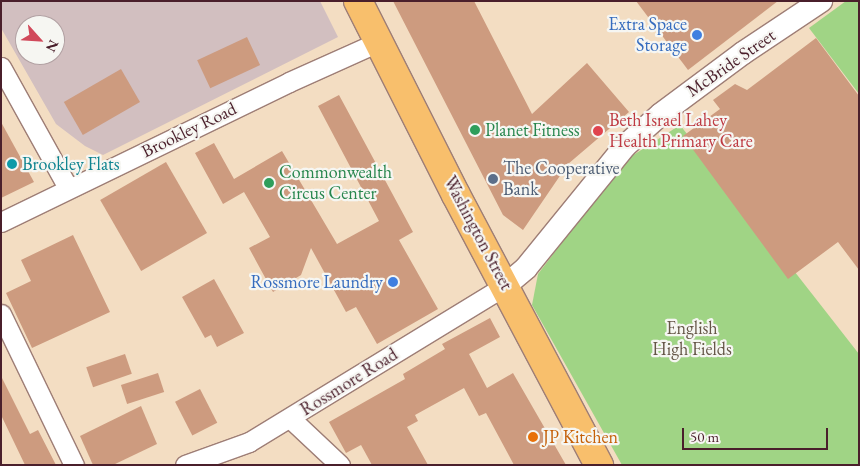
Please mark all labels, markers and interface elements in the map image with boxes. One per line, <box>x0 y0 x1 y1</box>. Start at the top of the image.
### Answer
place label: Extra Space Storage <box>608 14 687 56</box>
north arrow <box>15 15 65 65</box>
street label: McBride Street <box>682 24 780 102</box>
marker: Extra Space Storage <box>691 29 703 41</box>
text: N <box>42 37 63 55</box>
street label: Brookley Road <box>138 98 240 162</box>
place label: Beth Israel Lahey Health Primary Care <box>609 110 753 152</box>
place label: Planet Fitness <box>485 119 580 141</box>
marker: Planet Fitness <box>469 124 481 136</box>
marker: Beth Israel Lahey Health Primary Care <box>591 124 605 138</box>
place label: Brookley Flats <box>22 153 120 175</box>
marker: Brookley Flats <box>6 158 18 170</box>
place label: The Cooperative Bank <box>503 158 620 200</box>
place label: Commonwealth Circus Center <box>279 162 392 204</box>
street label: Washington Street <box>439 172 517 294</box>
marker: The Cooperative Bank <box>487 173 499 185</box>
marker: Commonwealth Circus Center <box>263 177 275 189</box>
place label: Rossmore Laundry <box>250 271 383 293</box>
marker: Rossmore Laundry <box>387 276 399 288</box>
park label: English High Fields <box>652 318 732 360</box>
street label: Rossmore Road <box>296 344 402 420</box>
scale bar <box>685 418 831 450</box>
place label: JP Kitchen <box>543 426 618 448</box>
text: 50 m <box>690 427 719 446</box>
marker: JP Kitchen <box>527 431 539 443</box>

